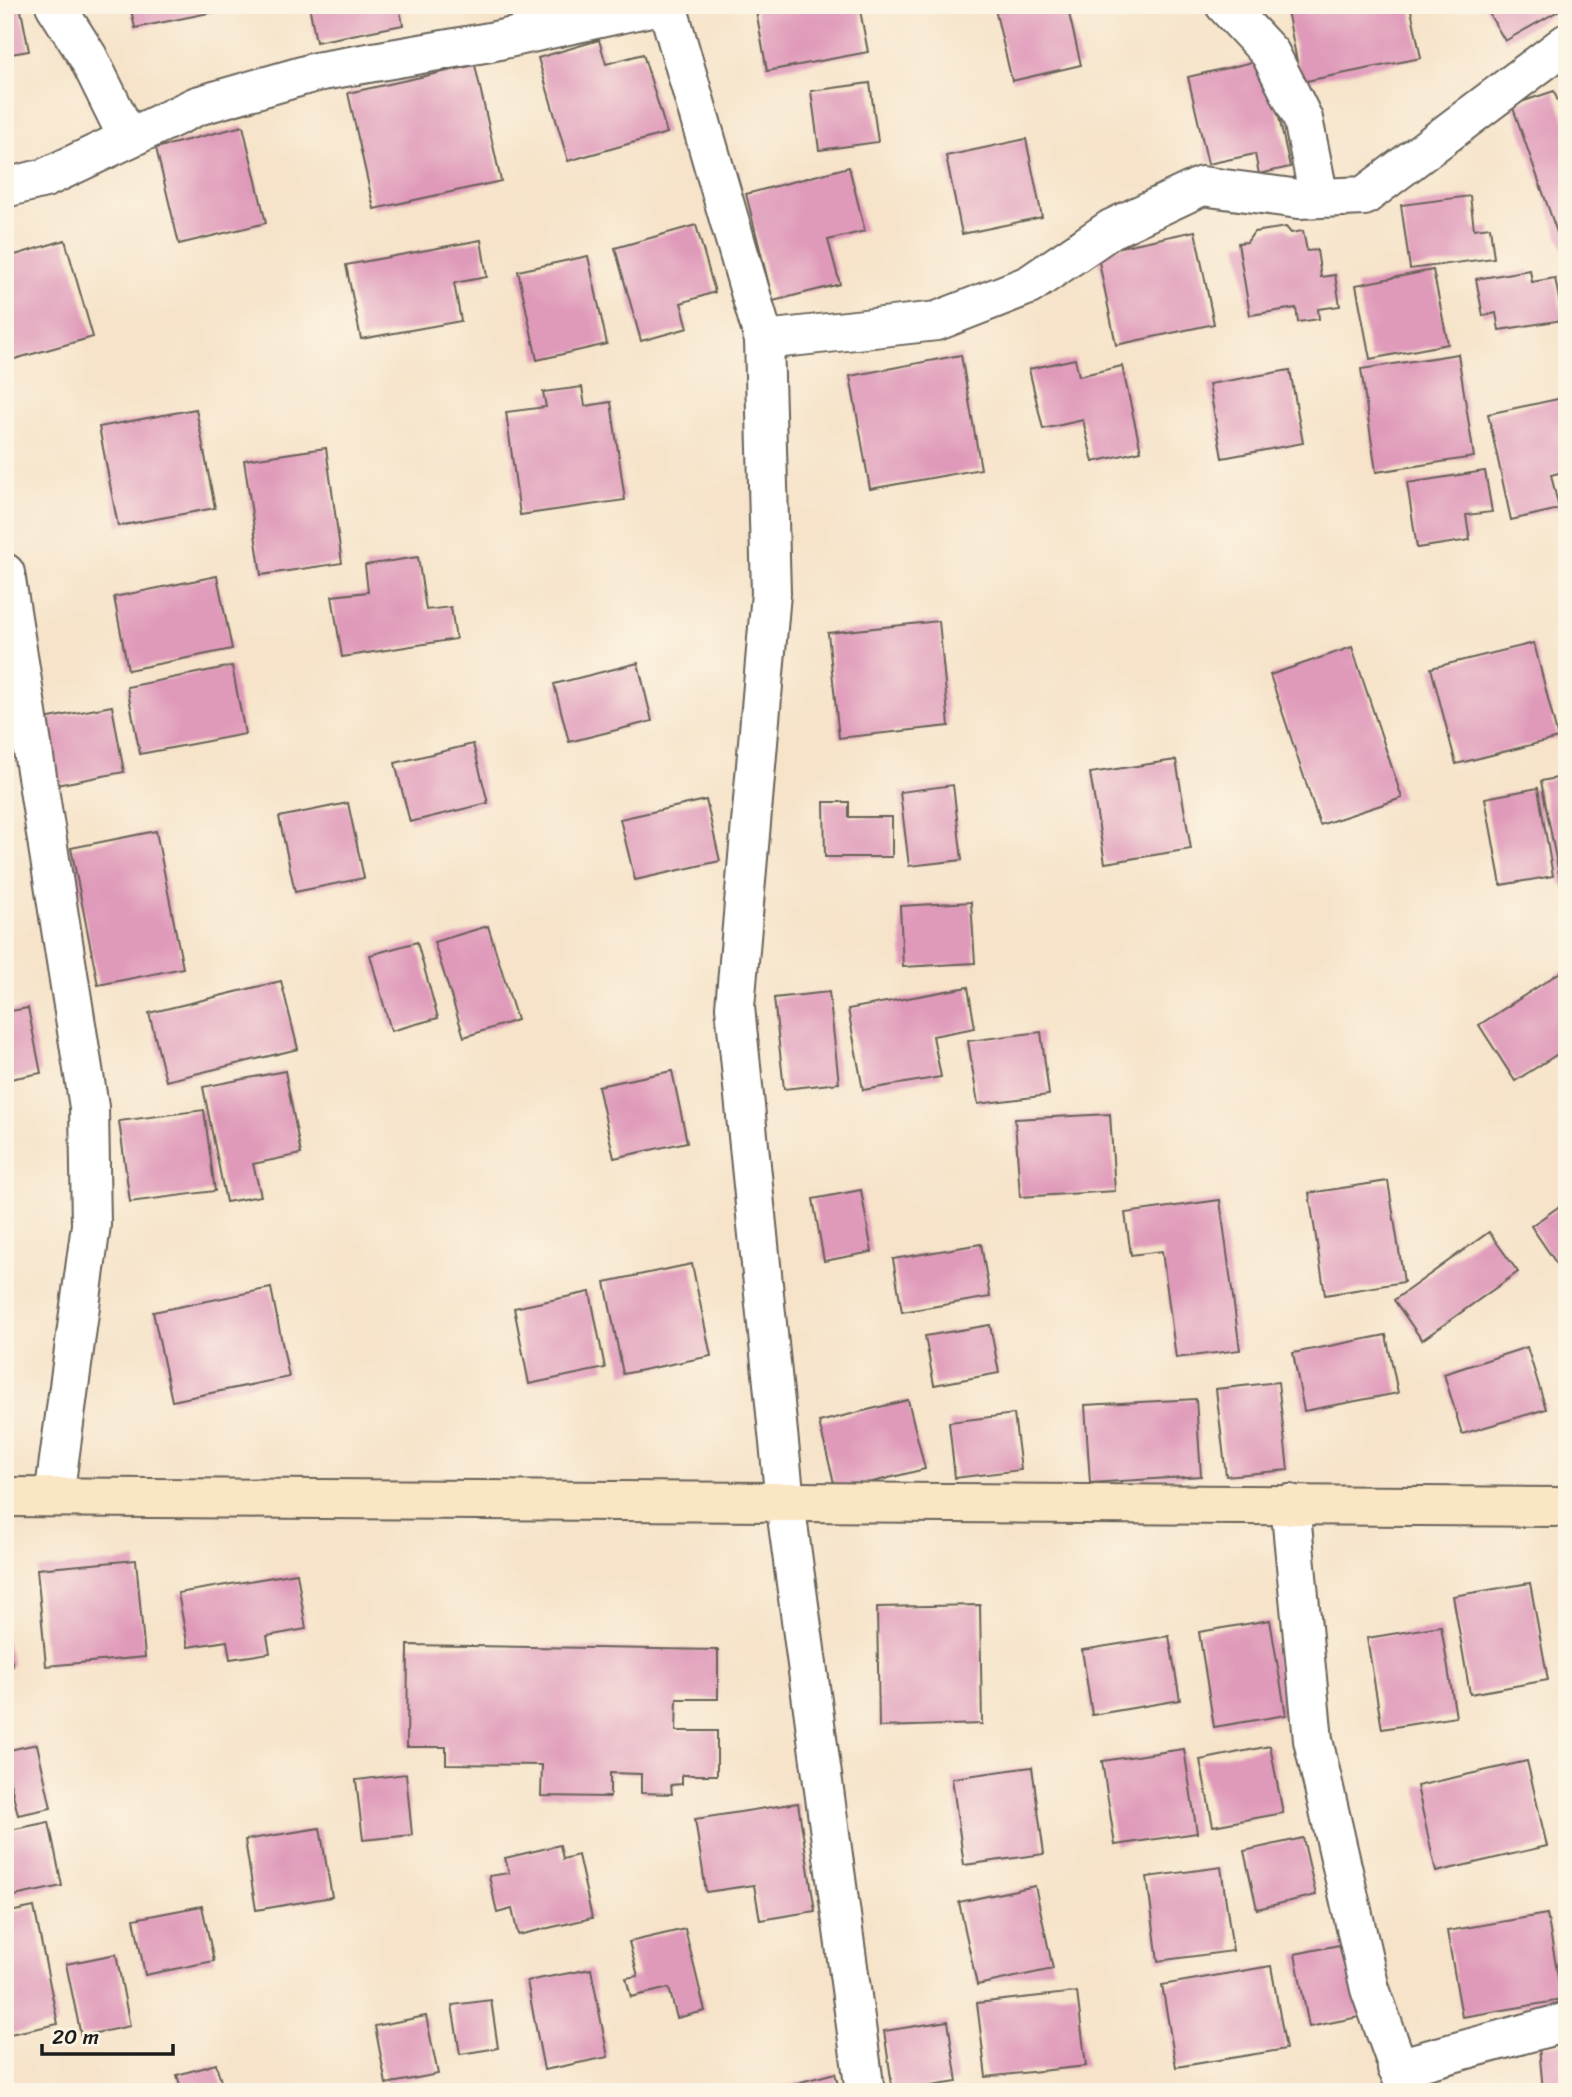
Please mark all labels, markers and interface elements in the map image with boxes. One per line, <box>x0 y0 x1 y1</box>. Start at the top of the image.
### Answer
scale bar <box>42 2013 173 2057</box>
text: 20 m <box>52 2018 99 2056</box>

